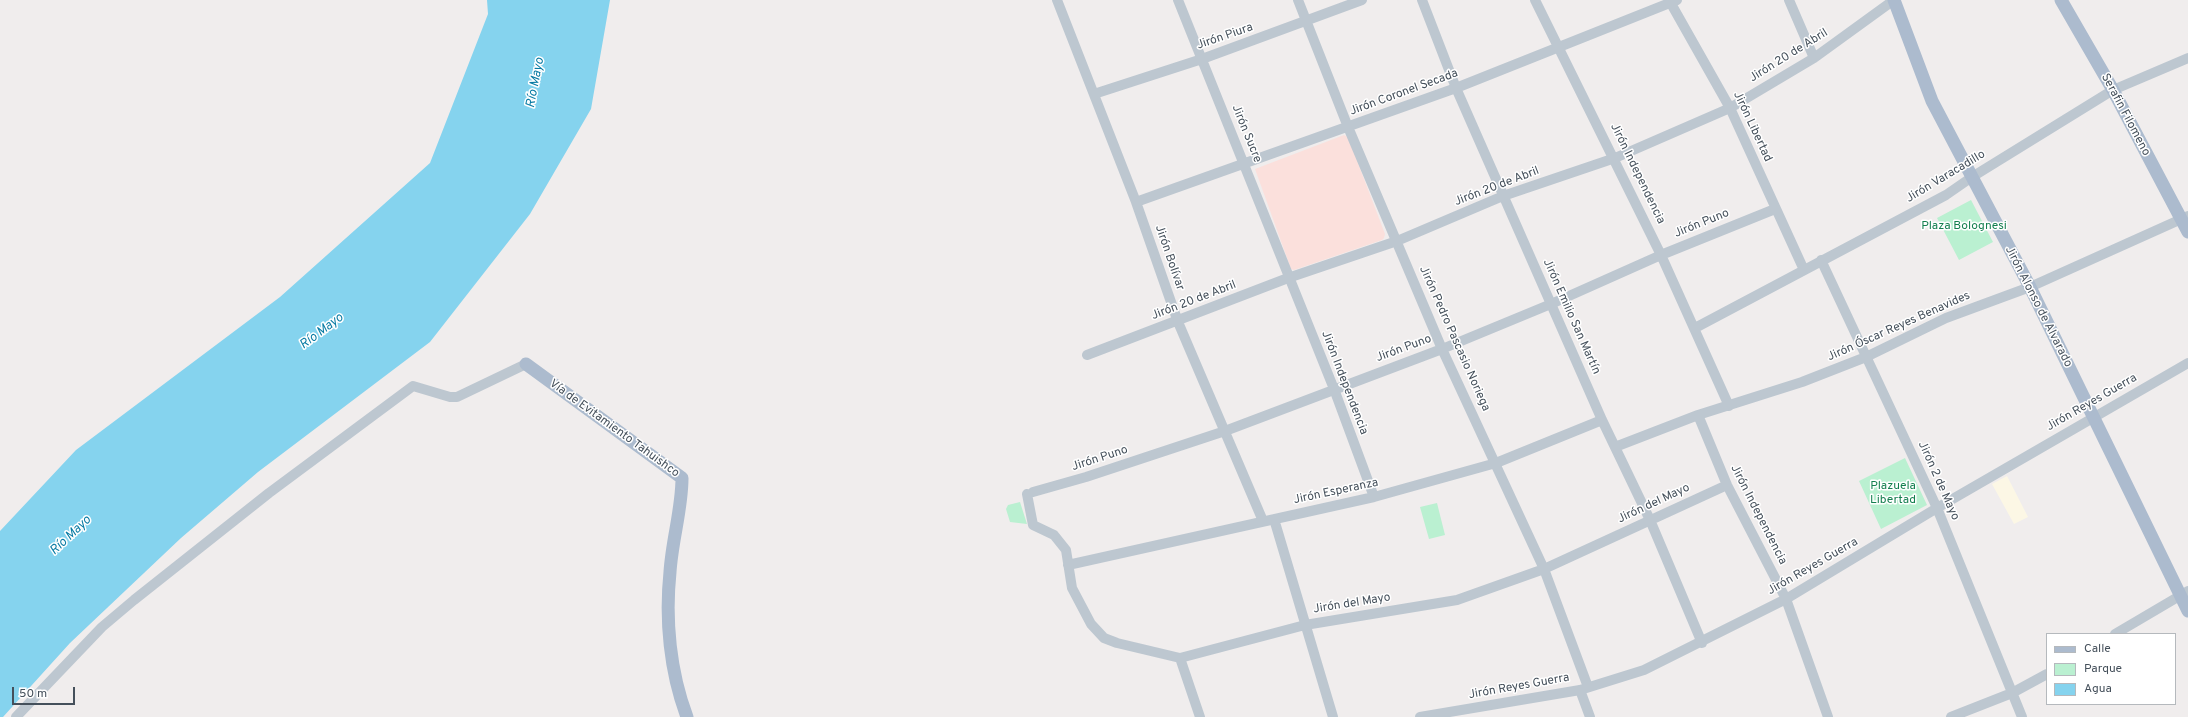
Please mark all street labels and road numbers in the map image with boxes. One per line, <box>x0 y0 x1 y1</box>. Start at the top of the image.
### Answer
street label: Jirón Piura <box>1195 21 1255 53</box>
street label: Jirón 20 de Abril <box>1747 26 1831 86</box>
street label: Jirón Coronel Secada <box>1348 67 1460 119</box>
street label: Serafin Filomeno <box>2097 71 2153 159</box>
street label: Jirón Libertad <box>1729 90 1775 164</box>
street label: Jirón Sucre <box>1228 103 1264 165</box>
street label: Jirón Independencia <box>1606 121 1668 227</box>
street label: Jirón Varacadillo <box>1904 148 1988 206</box>
street label: Jirón 20 de Abril <box>1453 164 1541 210</box>
street label: Jirón Puno <box>1672 206 1732 242</box>
street label: Jirón Bolívar <box>1151 223 1187 293</box>
street label: Jirón Alonso de Alvarado <box>2001 244 2075 370</box>
street label: Jirón Emilio San Martín <box>1539 257 1603 377</box>
street label: Jirón Pedro Pascasio Noriega <box>1415 264 1493 414</box>
street label: Jirón 20 de Abril <box>1150 278 1238 324</box>
street label: Jirón Óscar Reyes Benavides <box>1825 289 1973 365</box>
street label: Jirón Independencia <box>1318 329 1370 437</box>
street label: Jirón Puno <box>1374 332 1434 366</box>
street label: Jirón Reyes Guerra <box>2044 371 2140 435</box>
street label: Vía de Evitamiento Tahuishco <box>546 377 682 481</box>
street label: Jirón 2 de Mayo <box>1914 439 1962 523</box>
street label: Jirón Puno <box>1070 443 1130 475</box>
street label: Jirón Independencia <box>1727 463 1789 567</box>
street label: Jirón Esperanza <box>1292 476 1380 508</box>
street label: Jirón del Mayo <box>1616 481 1692 527</box>
street label: Jirón Reyes Guerra <box>1765 535 1861 599</box>
street label: Jirón del Mayo <box>1312 591 1392 617</box>
street label: Jirón Reyes Guerra <box>1467 671 1571 703</box>

